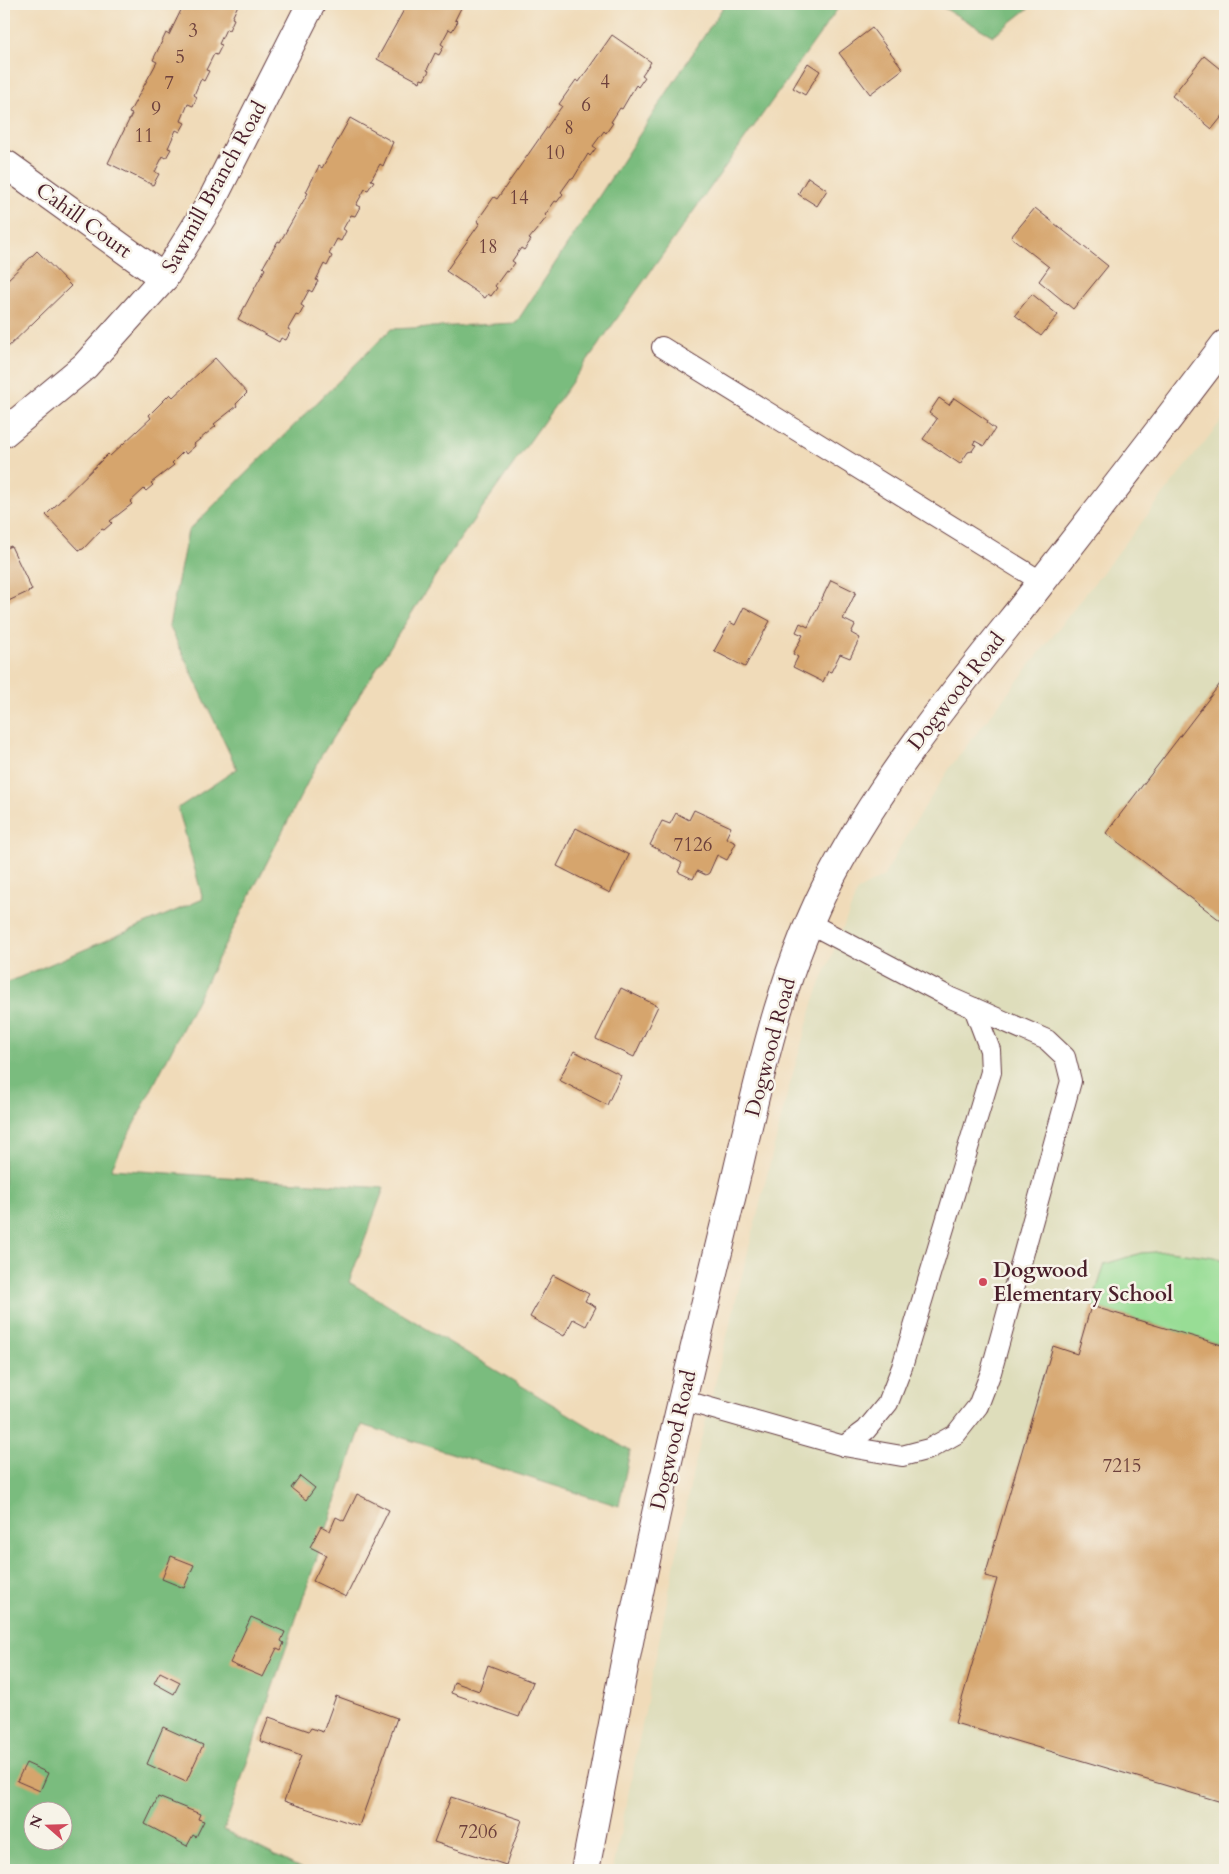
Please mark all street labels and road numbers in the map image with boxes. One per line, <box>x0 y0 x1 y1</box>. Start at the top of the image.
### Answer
street label: Sawmill Branch Road <box>155 96 274 278</box>
street label: Cahill Court <box>30 176 138 265</box>
street label: Dogwood Road <box>901 626 1012 756</box>
street label: Dogwood Road <box>738 974 803 1120</box>
street label: Dogwood Road <box>643 1367 704 1513</box>

